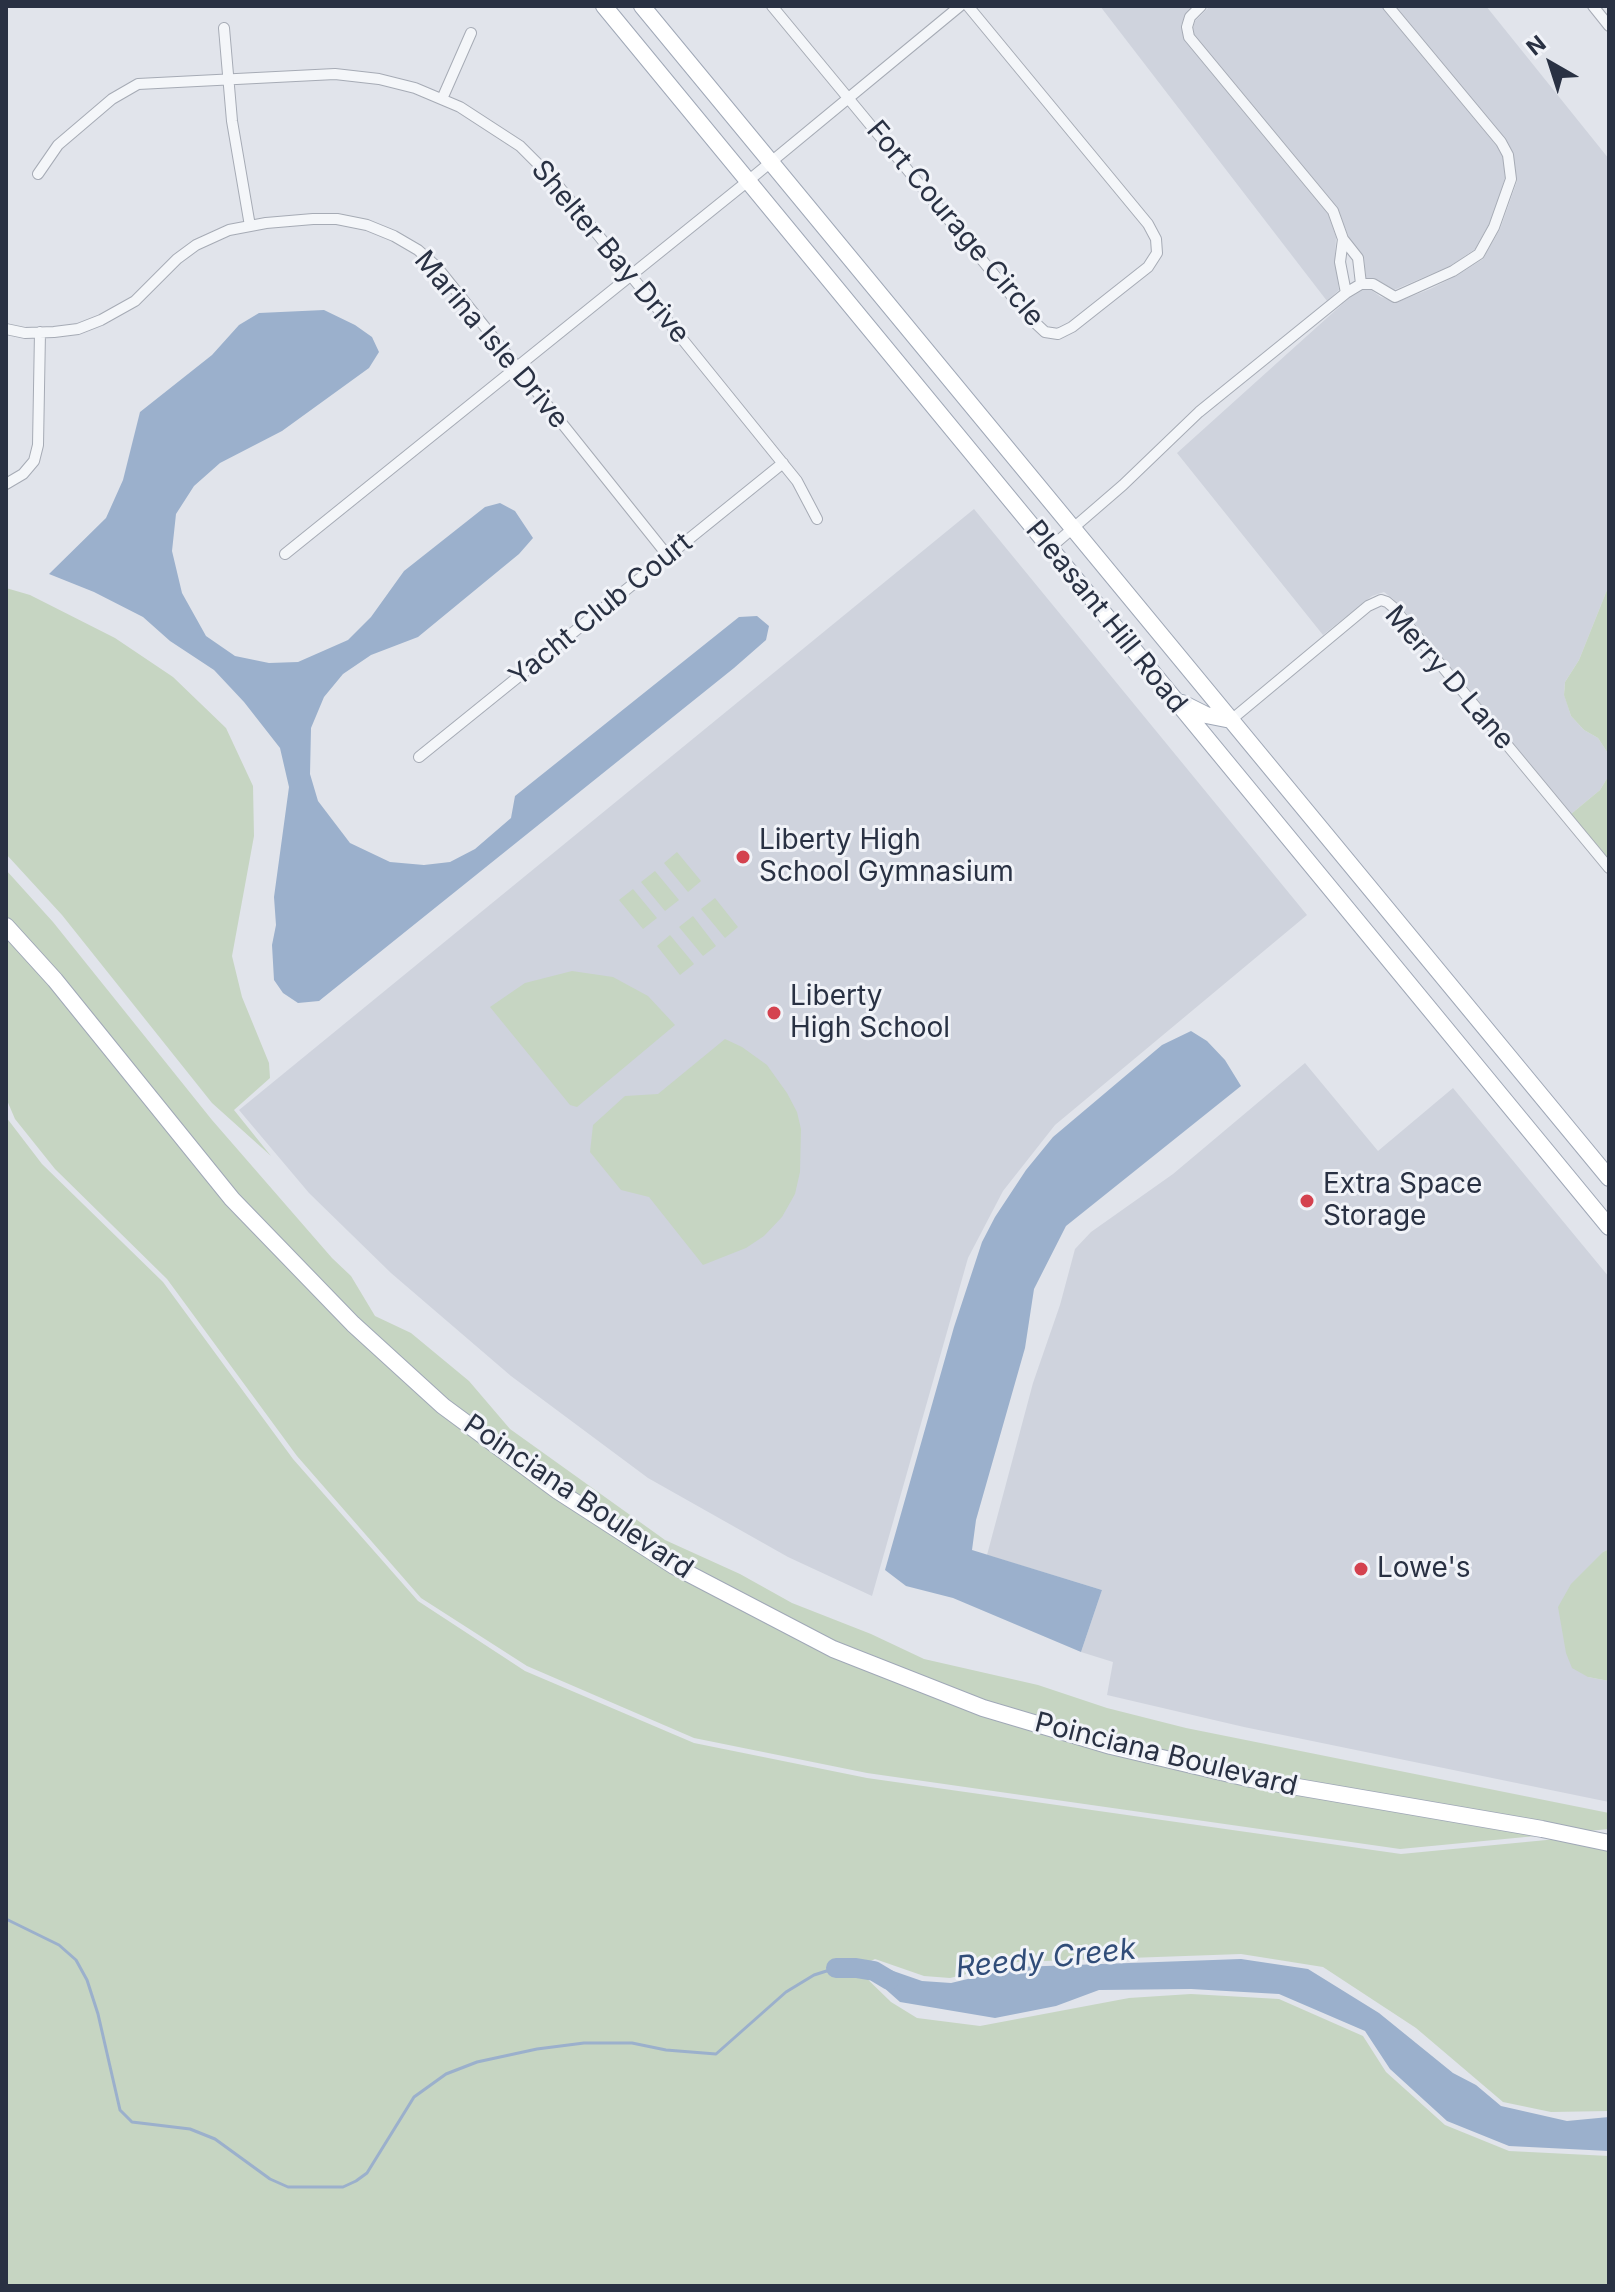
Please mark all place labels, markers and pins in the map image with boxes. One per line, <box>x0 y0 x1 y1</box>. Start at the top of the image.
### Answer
place label: Liberty High School Gymnasium <box>759 824 1014 890</box>
marker: Liberty High School Gymnasium <box>734 848 752 866</box>
place label: Liberty High School <box>790 980 950 1046</box>
marker: Liberty High School <box>765 1004 783 1022</box>
place label: Extra Space Storage <box>1323 1168 1482 1234</box>
marker: Extra Space Storage <box>1298 1192 1316 1210</box>
place label: Lowe's <box>1377 1552 1471 1586</box>
marker: Lowe's <box>1352 1560 1370 1578</box>

